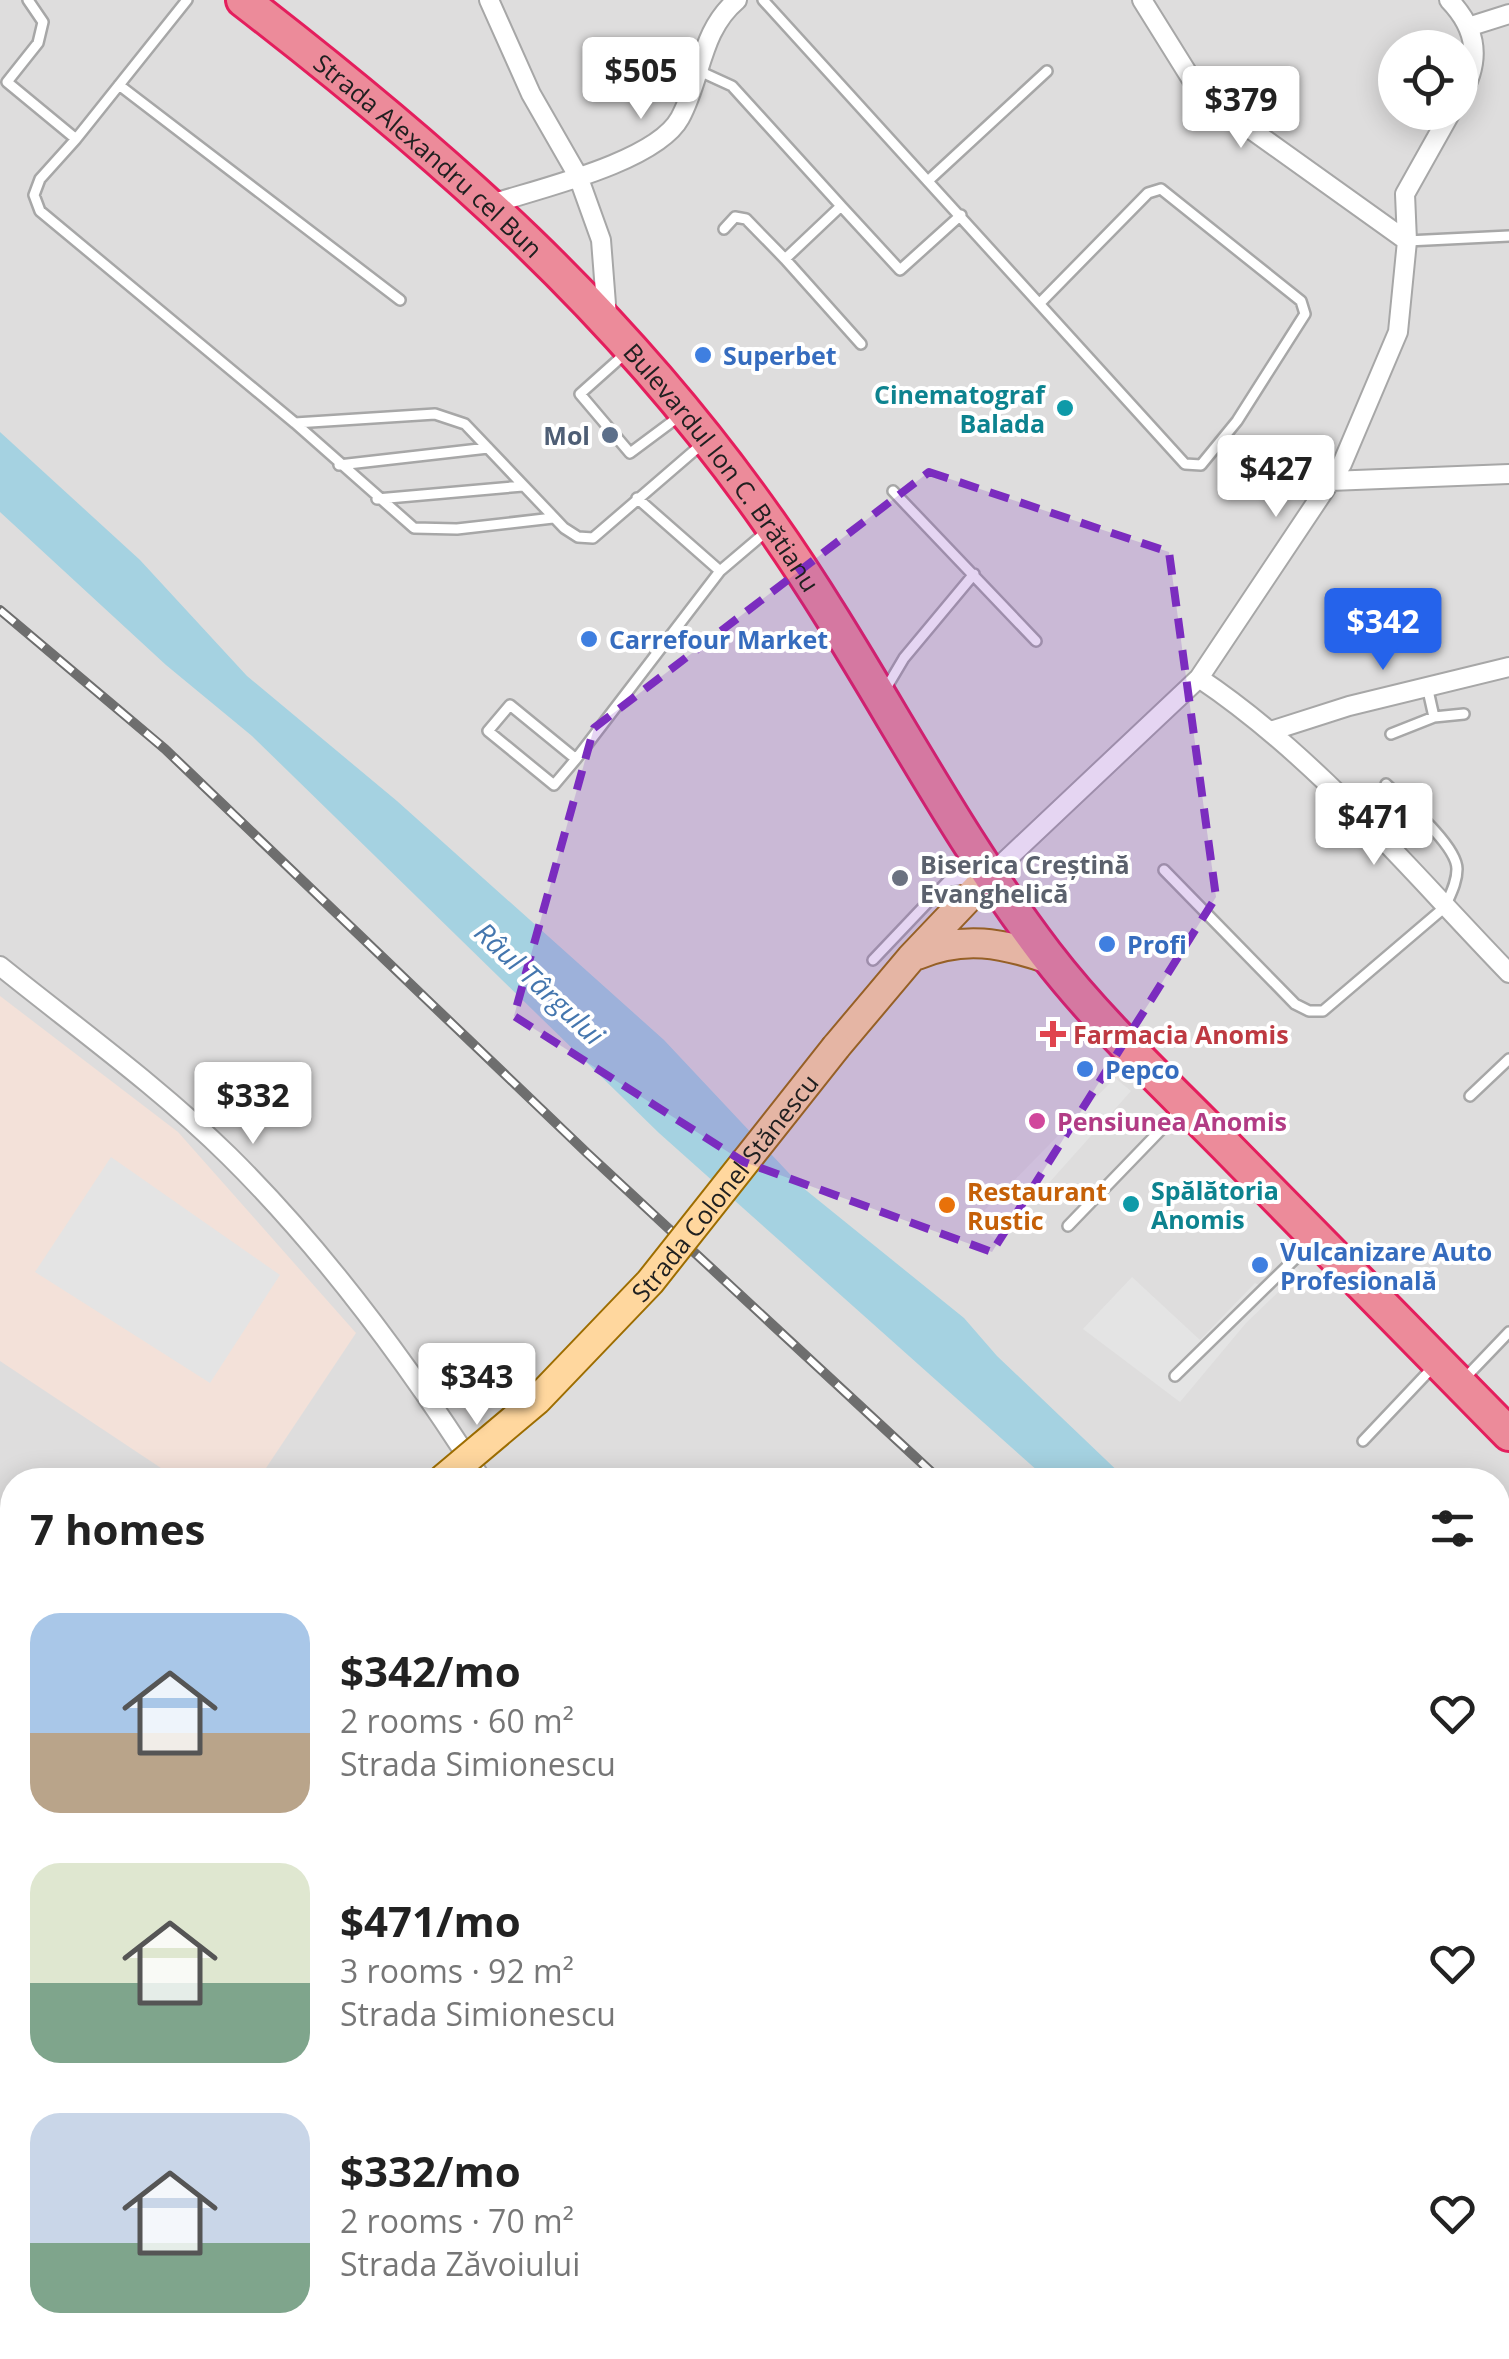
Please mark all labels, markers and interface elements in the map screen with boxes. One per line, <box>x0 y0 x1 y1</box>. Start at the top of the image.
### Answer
map controls <box>1378 30 1478 130</box>
button: locate <box>1378 30 1478 130</box>
pin: $505 <box>582 37 700 122</box>
street label: Strada Alexandru cel Bun <box>307 46 551 265</box>
text: $505 <box>604 48 678 91</box>
pin: $379 <box>1182 66 1300 151</box>
text: $379 <box>1204 77 1278 120</box>
street label: Bulevardul Ion C. Brătianu <box>616 335 828 598</box>
place label: Superbet <box>723 338 837 372</box>
marker: Superbet <box>692 344 714 366</box>
place label: Cinematograf Balada <box>874 377 1046 440</box>
marker: Cinematograf Balada <box>1054 397 1076 419</box>
place label: Mol <box>543 418 590 452</box>
marker: Mol <box>599 424 621 446</box>
pin: $427 <box>1217 435 1335 520</box>
text: $427 <box>1239 446 1313 489</box>
pin: $342 <box>1324 588 1442 673</box>
text: $342 <box>1346 599 1420 642</box>
place label: Carrefour Market <box>609 622 828 656</box>
marker: Carrefour Market <box>578 628 600 650</box>
pin: $471 <box>1315 783 1433 868</box>
text: $471 <box>1337 794 1411 837</box>
place label: Biserica Creștină Evanghelică <box>920 847 1130 910</box>
marker: Biserica Creștină Evanghelică <box>889 867 911 889</box>
water label: Râul Târgului <box>467 913 614 1053</box>
place label: Profi <box>1127 927 1187 961</box>
marker: Profi <box>1096 933 1118 955</box>
place label: Farmacia Anomis <box>1073 1017 1289 1051</box>
marker: Farmacia Anomis <box>1042 1023 1064 1045</box>
place label: Pepco <box>1105 1052 1180 1086</box>
marker: Pepco <box>1074 1058 1096 1080</box>
pin: $332 <box>194 1062 312 1147</box>
street label: Strada Colonel Stănescu <box>623 1066 826 1309</box>
text: $332 <box>216 1073 290 1116</box>
place label: Pensiunea Anomis <box>1057 1104 1287 1138</box>
marker: Pensiunea Anomis <box>1026 1110 1048 1132</box>
place label: Spălătoria Anomis <box>1151 1173 1279 1236</box>
place label: Restaurant Rustic <box>967 1174 1107 1237</box>
marker: Spălătoria Anomis <box>1120 1193 1142 1215</box>
marker: Restaurant Rustic <box>936 1194 958 1216</box>
place label: Vulcanizare Auto Profesională <box>1280 1234 1492 1297</box>
marker: Vulcanizare Auto Profesională <box>1249 1254 1271 1276</box>
pin: $343 <box>418 1343 536 1428</box>
text: $343 <box>440 1354 514 1397</box>
text: 7 homes <box>30 1500 205 1557</box>
icon: filters <box>1425 1501 1480 1556</box>
text: $342/mo <box>340 1642 521 1699</box>
icon: home <box>110 1653 230 1773</box>
icon: heart <box>1425 1686 1480 1741</box>
text: 2 rooms · 60 m² <box>340 1699 574 1742</box>
text: Strada Simionescu <box>340 1742 616 1785</box>
text: $471/mo <box>340 1892 521 1949</box>
icon: home <box>110 1903 230 2023</box>
icon: heart <box>1425 1936 1480 1991</box>
text: 3 rooms · 92 m² <box>340 1949 574 1992</box>
text: Strada Simionescu <box>340 1992 616 2035</box>
text: $332/mo <box>340 2142 521 2199</box>
icon: home <box>110 2153 230 2273</box>
icon: heart <box>1425 2186 1480 2241</box>
text: 2 rooms · 70 m² <box>340 2199 574 2242</box>
text: Strada Zăvoiului <box>340 2242 580 2285</box>

